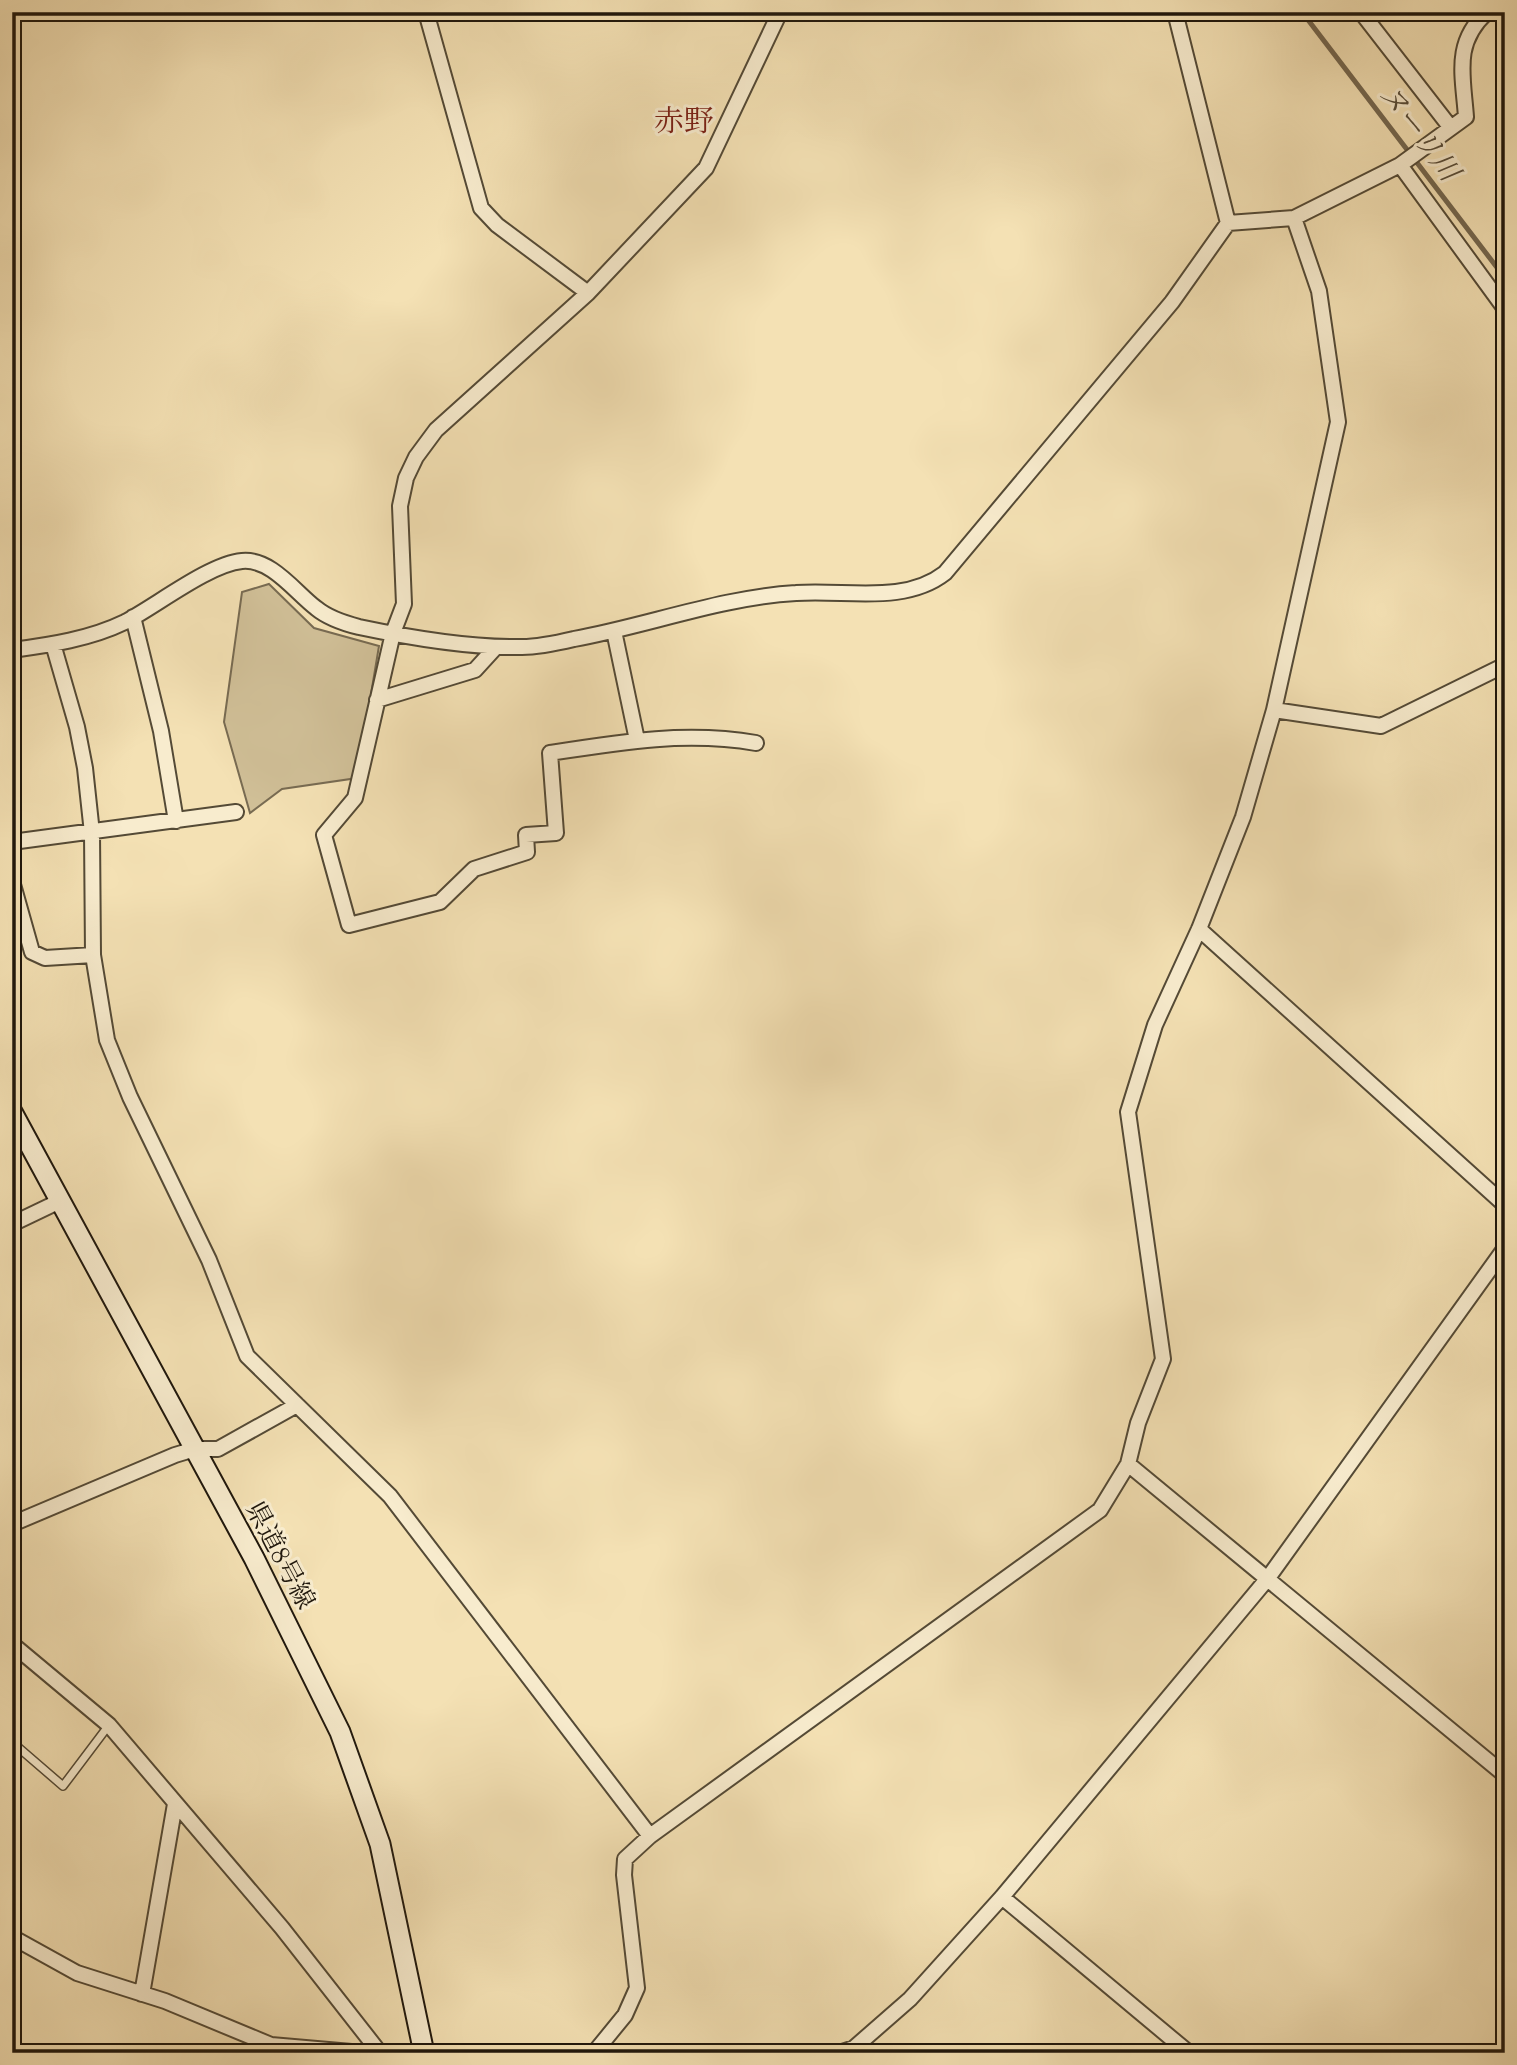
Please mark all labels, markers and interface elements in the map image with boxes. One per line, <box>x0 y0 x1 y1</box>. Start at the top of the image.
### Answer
water label: ヌーリ川 <box>1368 77 1469 193</box>
district label: 赤野 <box>654 102 714 145</box>
street label: 県道8号線 <box>235 1496 323 1617</box>

